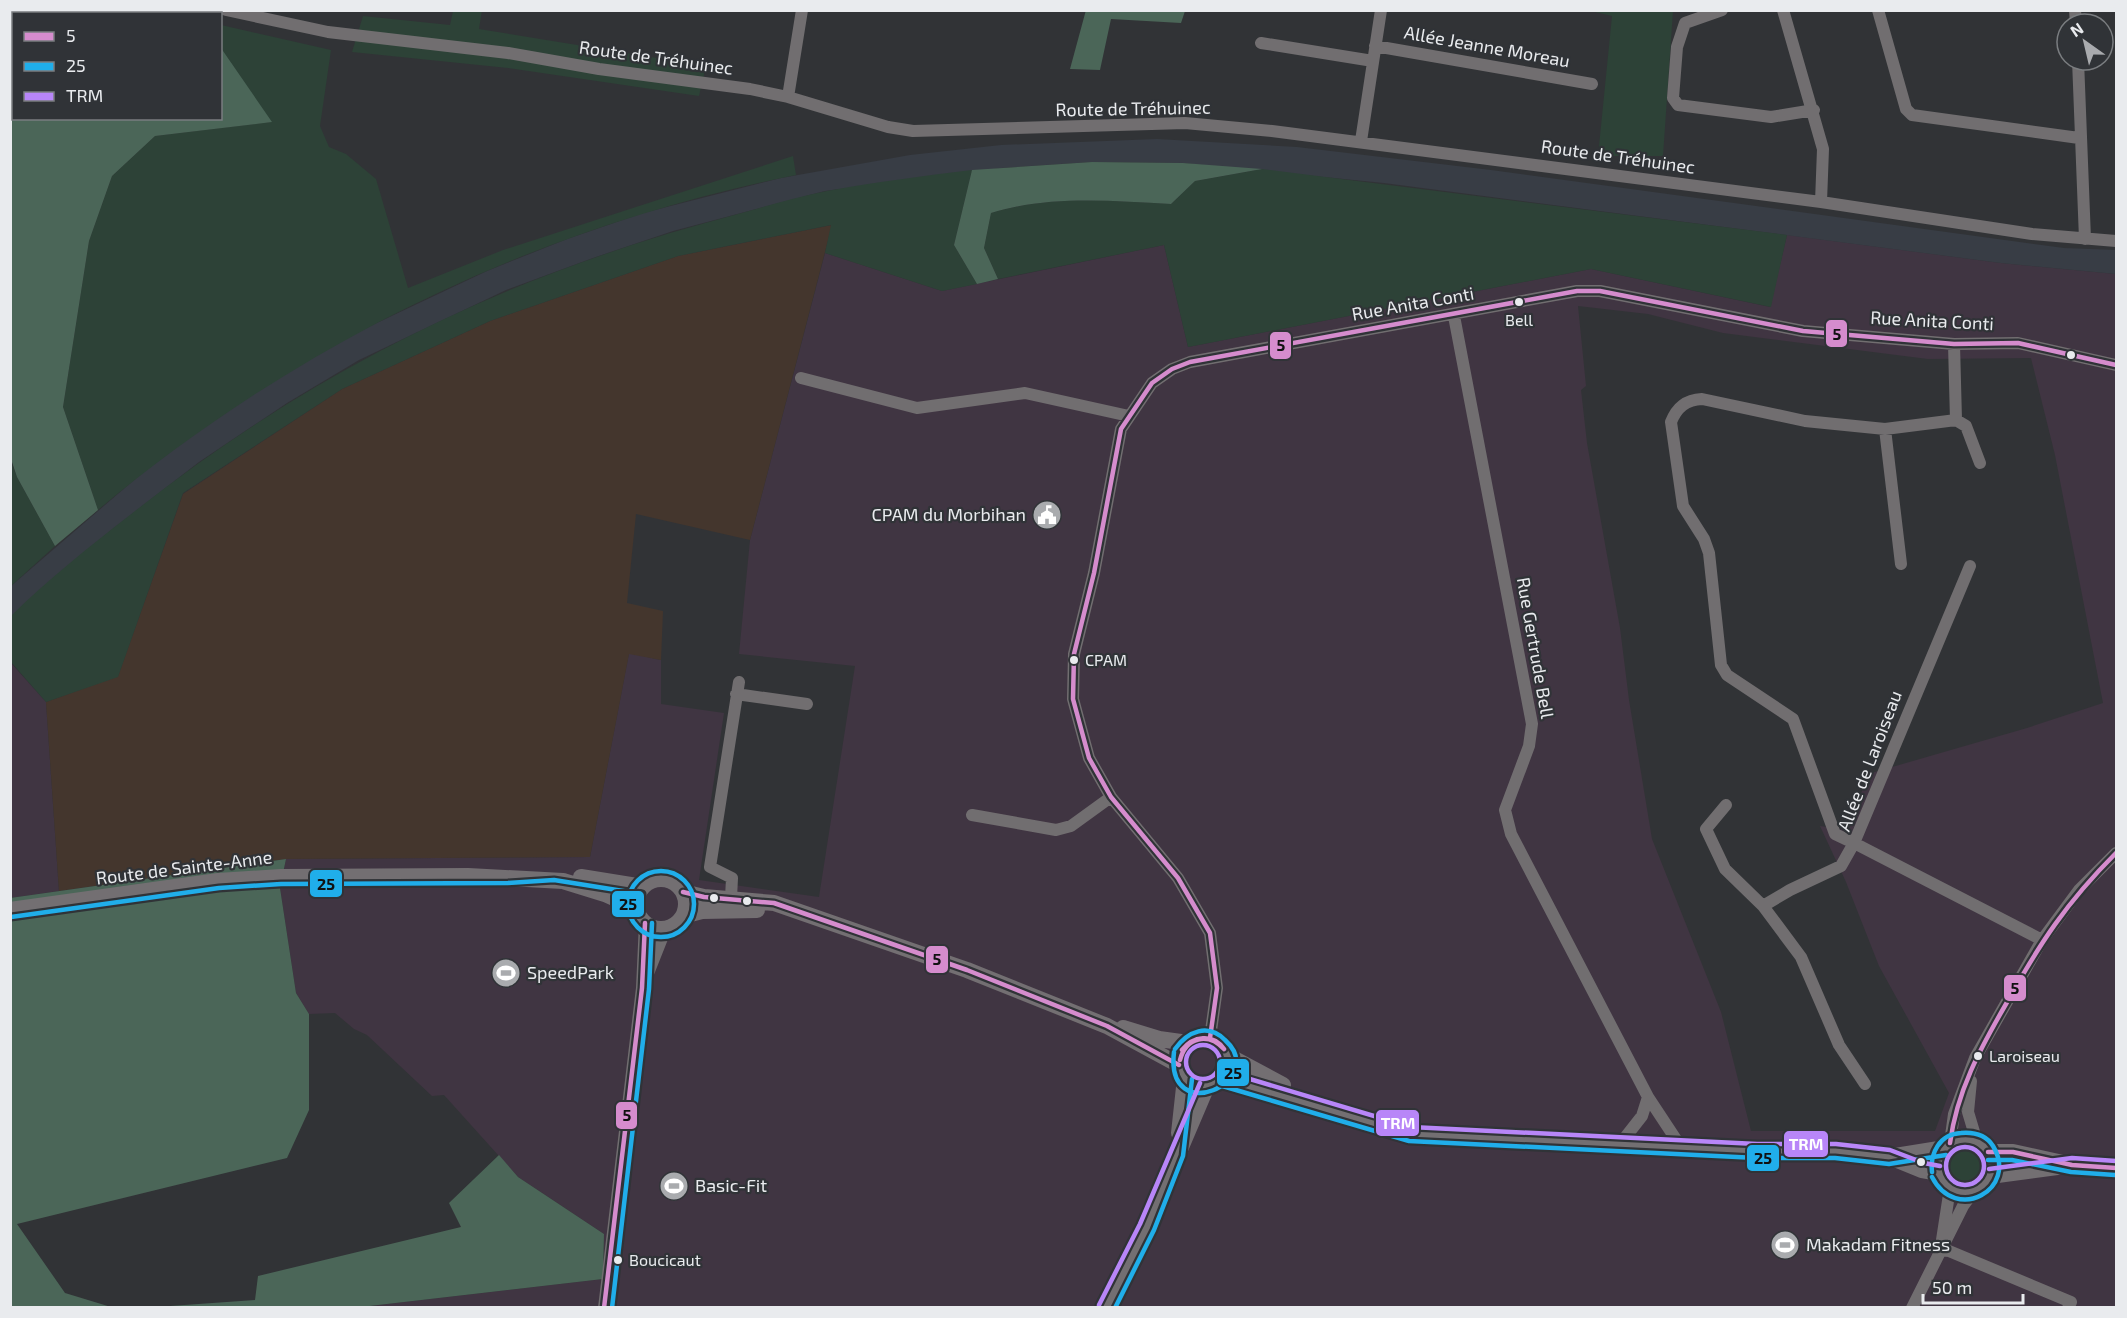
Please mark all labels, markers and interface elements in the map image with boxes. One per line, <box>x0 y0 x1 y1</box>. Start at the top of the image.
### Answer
legend <box>12 12 222 120</box>
north arrow <box>2055 12 2115 72</box>
text: N <box>2066 18 2086 40</box>
street label: Allée Jeanne Moreau <box>1403 21 1572 71</box>
text: 5 <box>66 24 76 46</box>
street label: Route de Tréhuinec <box>578 35 735 79</box>
text: 25 <box>66 54 86 76</box>
text: TRM <box>66 84 103 106</box>
street label: Route de Tréhuinec <box>1055 96 1211 120</box>
street label: Route de Tréhuinec <box>1540 134 1697 178</box>
street label: Rue Anita Conti <box>1350 281 1476 325</box>
marker: Bell <box>1513 296 1525 308</box>
street label: Rue Anita Conti <box>1870 306 1994 334</box>
place label: Bell <box>1505 310 1533 329</box>
line badge: 5 <box>1825 319 1848 348</box>
text: 5 <box>1833 324 1842 343</box>
line badge: 5 <box>1269 331 1292 360</box>
text: 5 <box>1277 335 1286 354</box>
unlabelled marker <box>2065 349 2077 361</box>
public building icon: CPAM du Morbihan <box>1031 499 1063 531</box>
place label: CPAM du Morbihan <box>871 503 1026 525</box>
street label: Rue Gertrude Bell <box>1513 575 1559 721</box>
place label: CPAM <box>1085 650 1127 669</box>
marker: CPAM <box>1068 654 1080 666</box>
street label: Allée de Laroiseau <box>1832 687 1906 834</box>
street label: Route de Sainte-Anne <box>95 845 273 889</box>
line badge: 25 <box>309 869 343 898</box>
text: 25 <box>317 874 335 893</box>
line badge: 25 <box>611 890 645 918</box>
unlabelled marker <box>708 892 720 904</box>
text: 25 <box>619 894 637 913</box>
unlabelled marker <box>741 895 753 907</box>
line badge: 5 <box>925 945 949 974</box>
text: 5 <box>933 949 942 968</box>
sports icon: SpeedPark <box>490 957 522 989</box>
place label: SpeedPark <box>527 961 614 983</box>
line badge: 5 <box>2003 974 2027 1002</box>
text: 5 <box>2011 978 2020 997</box>
place label: Laroiseau <box>1989 1046 2060 1065</box>
marker: Laroiseau <box>1972 1050 1984 1062</box>
line badge: 25 <box>1216 1058 1250 1087</box>
text: 25 <box>1224 1063 1242 1082</box>
line badge: 5 <box>615 1101 638 1130</box>
text: 5 <box>623 1105 632 1124</box>
line badge: TRM <box>1375 1109 1420 1137</box>
text: TRM <box>1381 1113 1415 1132</box>
line badge: TRM <box>1783 1130 1829 1158</box>
text: TRM <box>1789 1134 1823 1153</box>
line badge: 25 <box>1746 1144 1780 1172</box>
text: 25 <box>1754 1148 1772 1167</box>
unlabelled marker <box>1915 1156 1927 1168</box>
sports icon: Basic-Fit <box>658 1170 690 1202</box>
place label: Basic-Fit <box>695 1174 767 1196</box>
sports icon: Makadam Fitness <box>1769 1229 1801 1261</box>
place label: Makadam Fitness <box>1806 1233 1950 1255</box>
place label: Boucicaut <box>629 1250 701 1269</box>
marker: Boucicaut <box>612 1254 624 1266</box>
scale bar <box>1923 1267 2024 1305</box>
text: 50 m <box>1932 1276 1972 1298</box>

